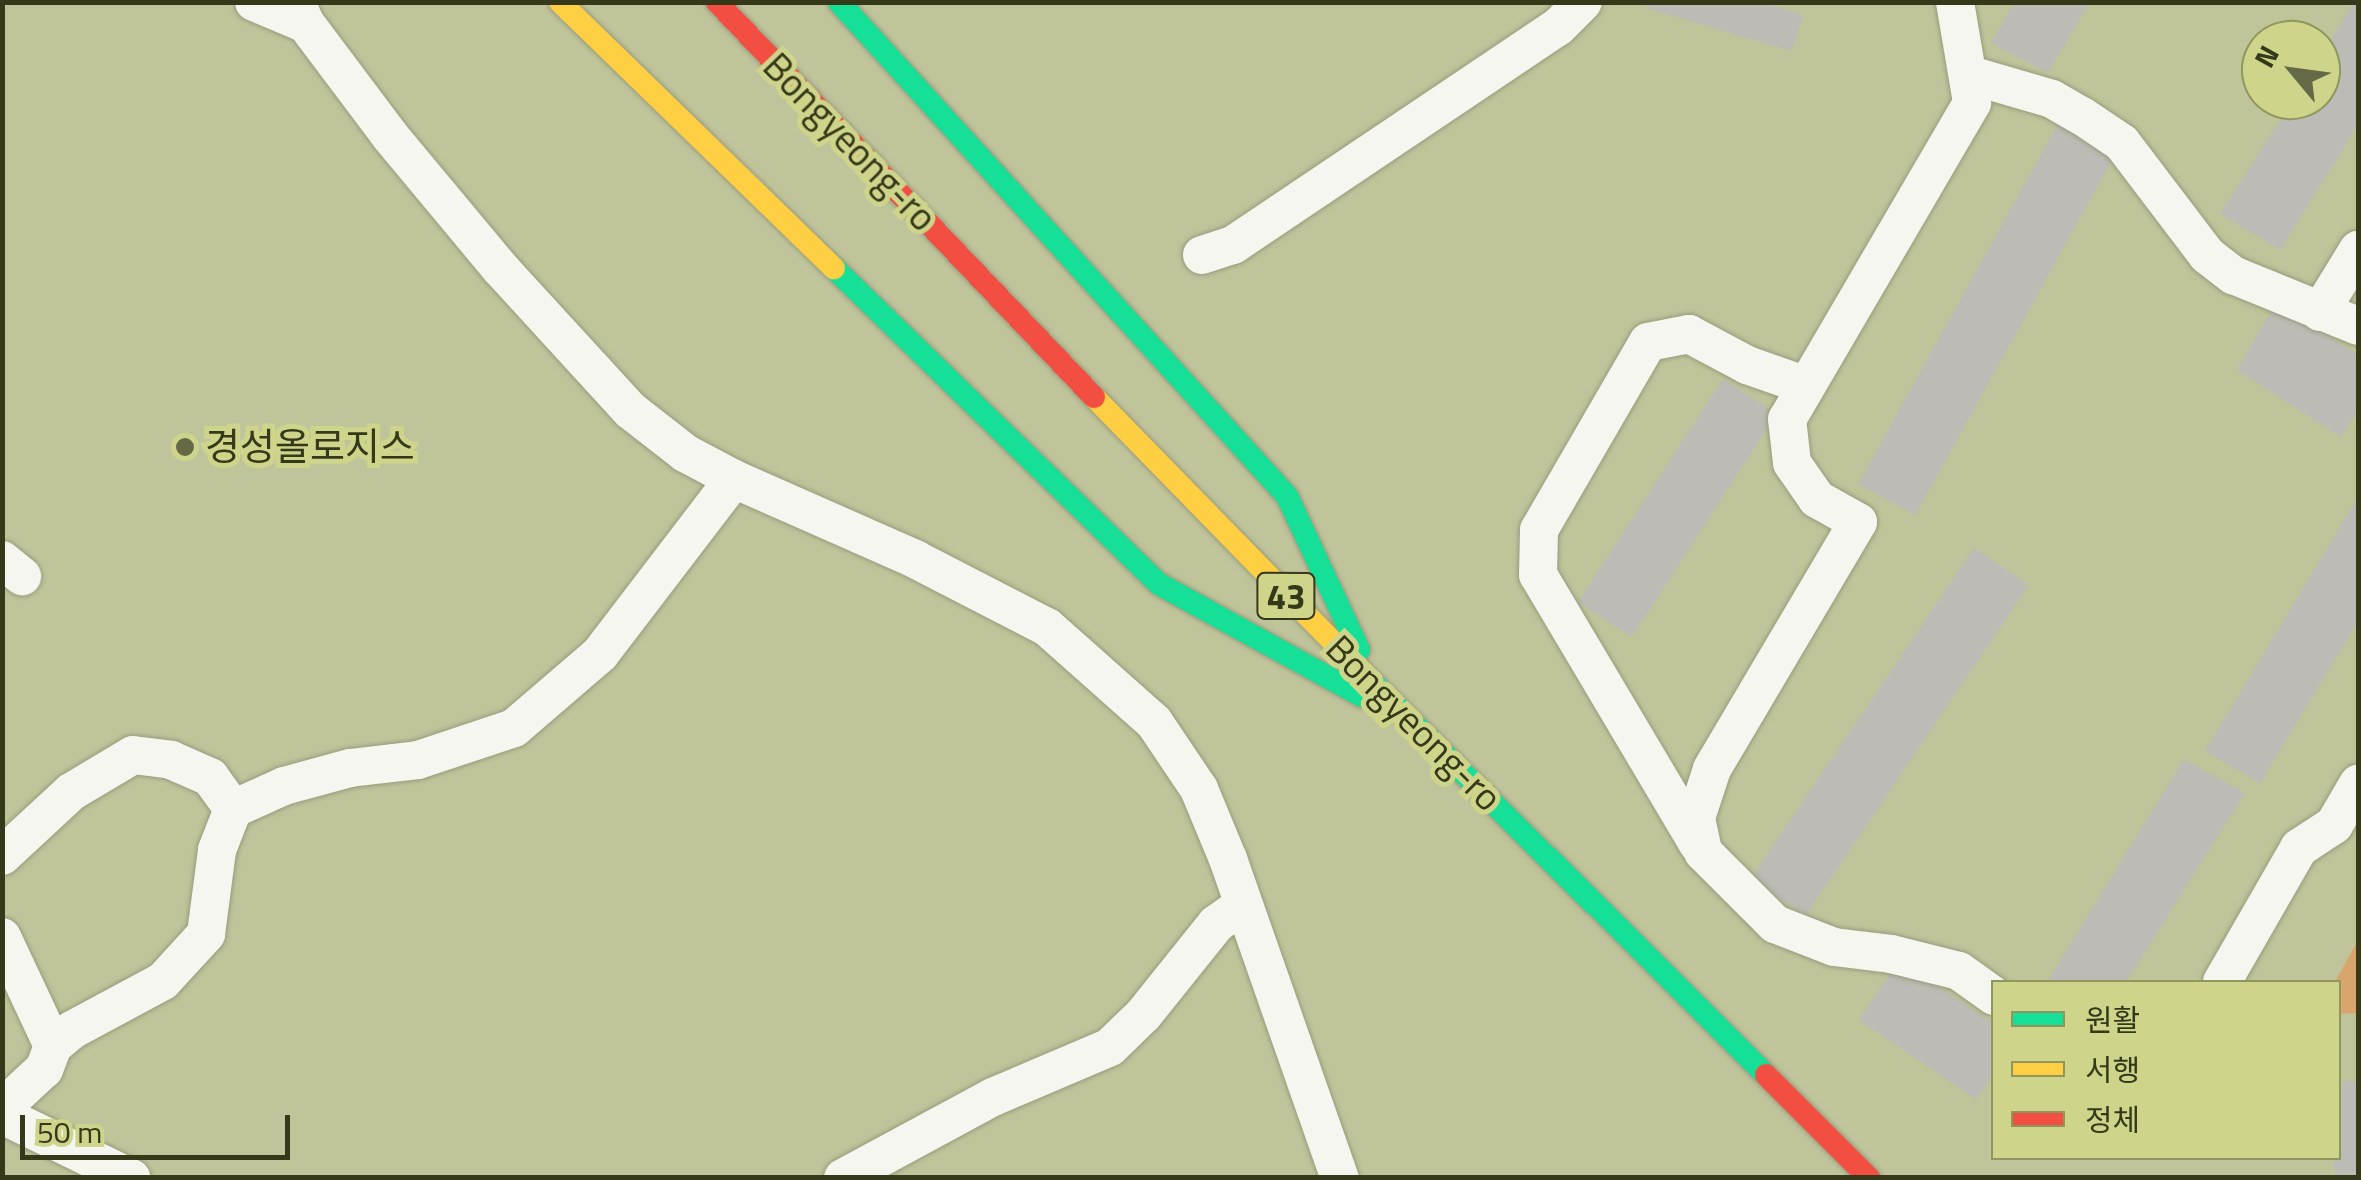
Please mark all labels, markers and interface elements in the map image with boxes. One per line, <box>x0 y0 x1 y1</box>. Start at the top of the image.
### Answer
north arrow <box>2241 20 2341 120</box>
text: N <box>2243 37 2290 75</box>
street label: Bongyeong-ro <box>754 44 946 240</box>
place label: 경성올로지스 <box>205 424 415 470</box>
marker: 경성올로지스 <box>174 436 196 458</box>
road number: 43 <box>1256 566 1316 626</box>
street label: Bongyeong-ro <box>1317 626 1511 820</box>
legend <box>1991 980 2341 1160</box>
text: 원활 <box>2085 997 2140 1043</box>
text: 서행 <box>2085 1047 2140 1093</box>
scale bar <box>25 1095 295 1157</box>
text: 정체 <box>2085 1097 2140 1143</box>
text: 50 m <box>37 1109 102 1155</box>

